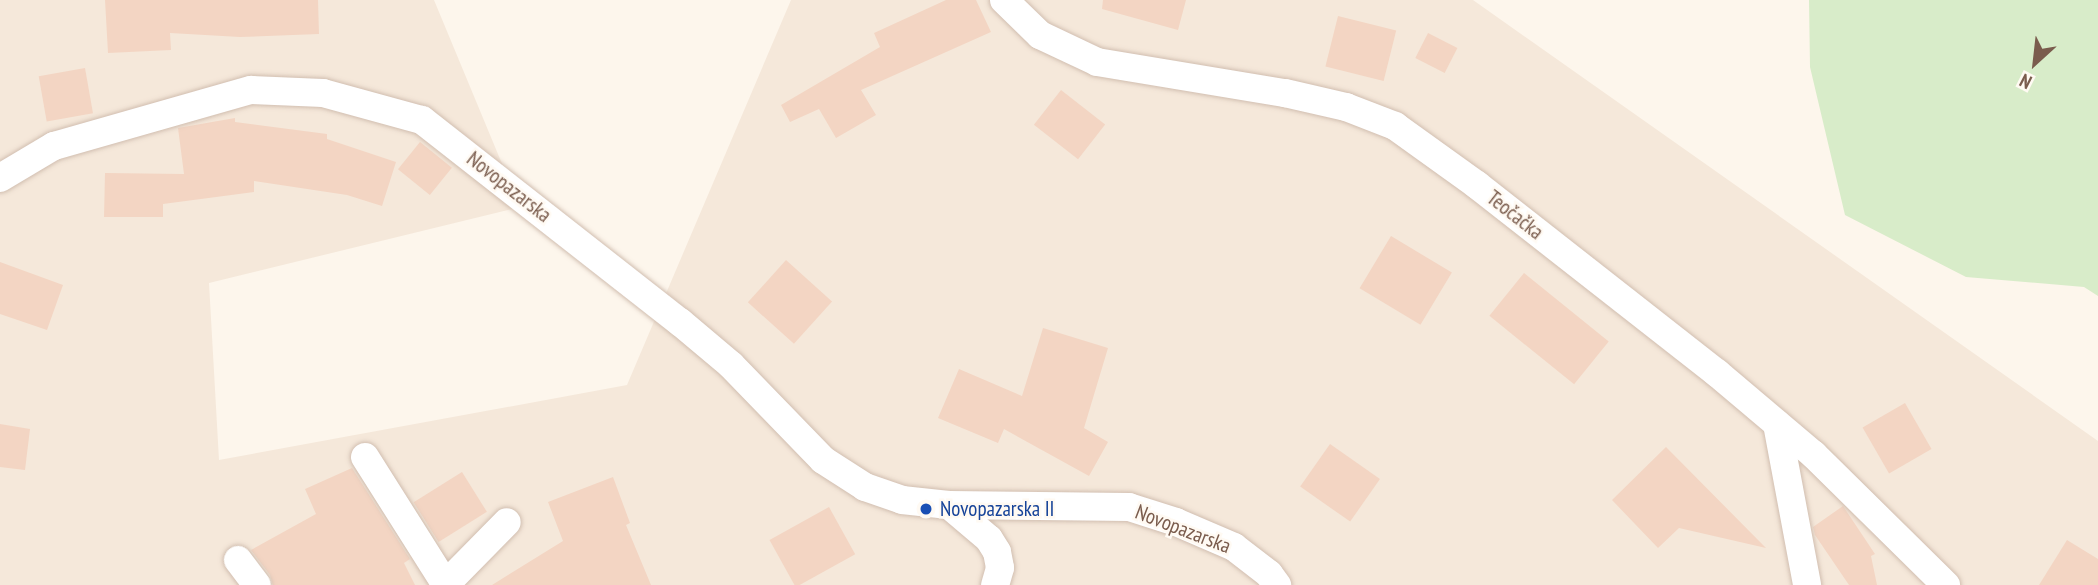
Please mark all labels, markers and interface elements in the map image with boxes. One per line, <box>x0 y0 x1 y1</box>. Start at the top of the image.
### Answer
north arrow <box>2000 28 2070 98</box>
text: N <box>2015 69 2035 95</box>
street label: Novopazarska <box>462 146 556 228</box>
street label: Teočačka <box>1482 185 1548 245</box>
place label: Novopazarska II <box>940 496 1055 522</box>
street label: Novopazarska <box>1132 499 1234 559</box>
marker: Novopazarska II <box>918 501 934 517</box>

